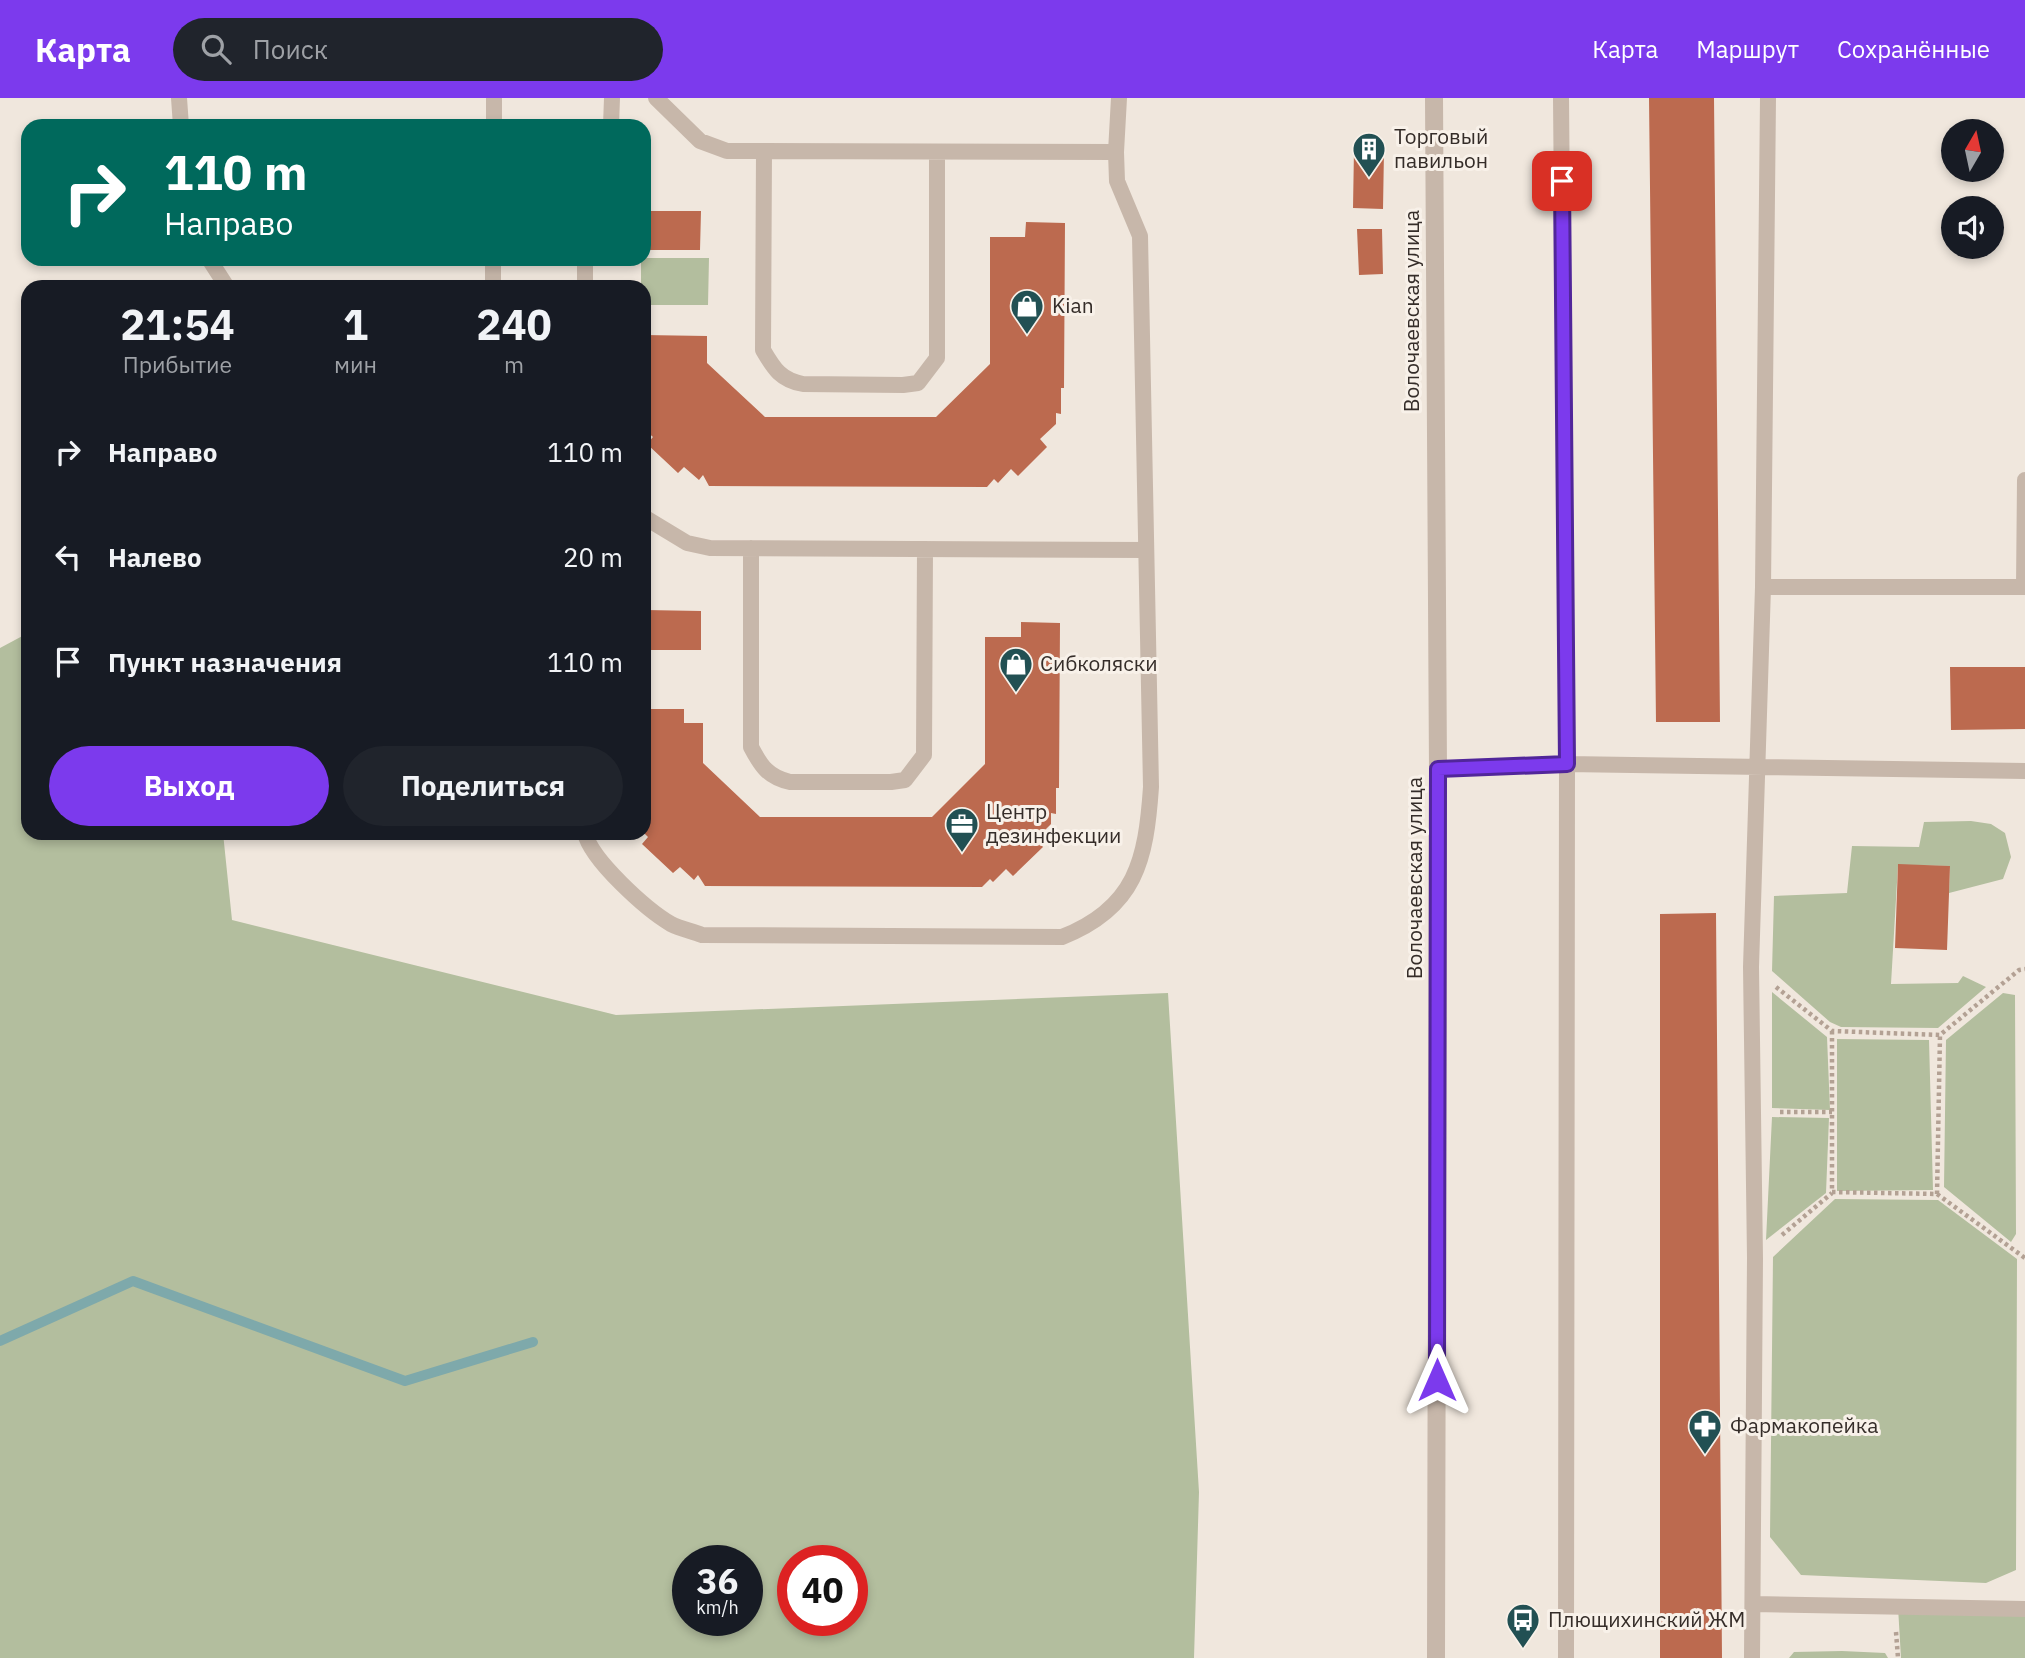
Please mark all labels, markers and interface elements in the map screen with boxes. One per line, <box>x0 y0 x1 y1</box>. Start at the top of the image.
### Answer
search box <box>173 18 663 81</box>
text: Карта <box>35 28 131 71</box>
icon: search <box>197 30 235 68</box>
text: Поиск <box>253 32 328 66</box>
text: Карта <box>1592 33 1658 65</box>
text: Маршрут <box>1696 33 1799 65</box>
text: Сохранённые <box>1837 33 1990 65</box>
north arrow <box>1941 119 2004 182</box>
map controls <box>1941 119 2004 259</box>
place label: Торговый павильон <box>1394 122 1488 174</box>
building icon: Торговый павильон <box>1350 130 1388 179</box>
text: 110 m <box>164 140 308 203</box>
icon: right <box>49 147 140 238</box>
pin <box>1532 151 1592 211</box>
icon: arrive <box>1543 162 1581 200</box>
button: sound <box>1941 196 2004 259</box>
text: Направо <box>164 202 293 244</box>
street label: Волочаевская улица <box>1397 210 1425 412</box>
shop icon: Kian <box>1008 287 1046 336</box>
place label: Kian <box>1052 291 1094 319</box>
text: 21:54 <box>120 297 235 352</box>
text: 1 <box>343 297 368 352</box>
text: 240 <box>476 297 552 352</box>
text: Прибытие <box>123 349 232 379</box>
text: мин <box>334 349 377 379</box>
text: m <box>504 349 524 379</box>
icon: right <box>49 433 87 471</box>
text: Направо <box>108 435 217 469</box>
text: 110 m <box>547 435 623 469</box>
icon: left <box>49 538 87 576</box>
text: Налево <box>108 540 202 574</box>
text: 20 m <box>563 540 623 574</box>
icon: arrive <box>49 643 87 681</box>
text: Пункт назначения <box>108 645 342 679</box>
text: 110 m <box>547 645 623 679</box>
shop icon: Сибколяски <box>997 645 1035 694</box>
place label: Сибколяски <box>1040 649 1158 677</box>
button: Выход <box>49 746 329 826</box>
button: Поделиться <box>343 746 623 826</box>
street label: Волочаевская улица <box>1400 777 1428 979</box>
place label: Центр дезинфекции <box>986 797 1121 849</box>
office icon: Центр дезинфекции <box>943 805 981 854</box>
position arrow <box>1400 1343 1474 1417</box>
pharmacy icon: Фармакопейка <box>1686 1407 1724 1456</box>
place label: Фармакопейка <box>1730 1411 1878 1439</box>
speed limit sign: 40 <box>777 1545 868 1636</box>
text: 36 <box>696 1558 739 1604</box>
text: km/h <box>696 1596 739 1619</box>
bus stop icon: Плющихинский ЖМ <box>1504 1601 1542 1650</box>
place label: Плющихинский ЖМ <box>1548 1605 1745 1633</box>

